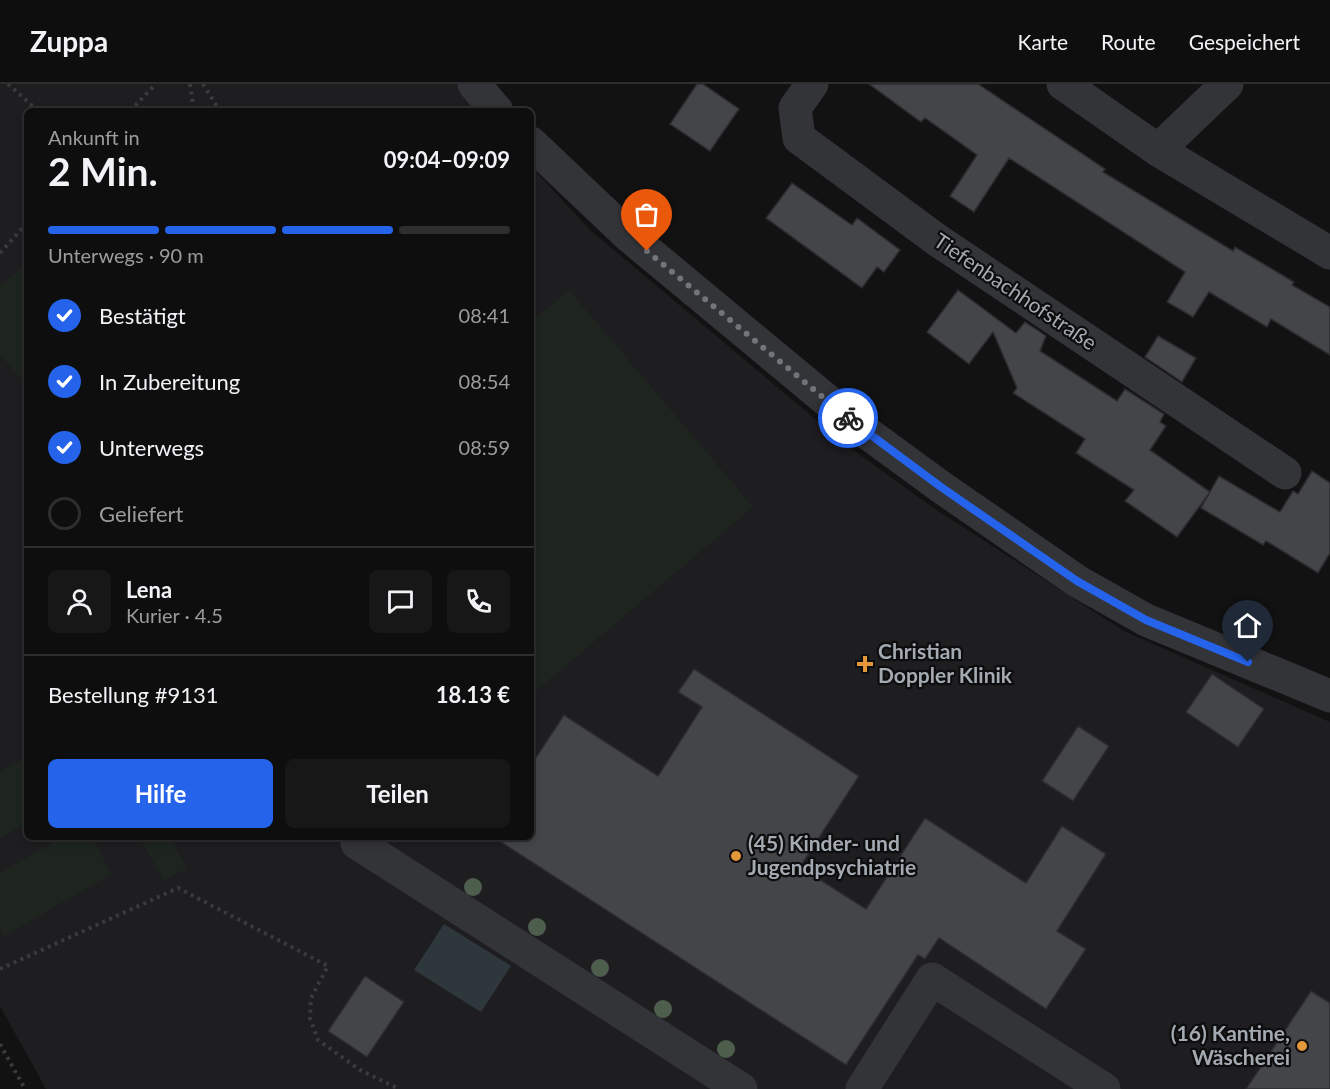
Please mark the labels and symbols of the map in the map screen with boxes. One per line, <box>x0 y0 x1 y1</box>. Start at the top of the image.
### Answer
pin <box>621 189 672 251</box>
street label: Tiefenbachhofstraße <box>930 227 1102 354</box>
courier <box>818 388 878 448</box>
pin <box>1222 600 1273 662</box>
place label: Christian Doppler Klinik <box>878 638 1013 687</box>
marker: Christian Doppler Klinik <box>856 655 874 673</box>
place label: (45) Kinder- und Jugendpsychiatrie <box>748 830 916 879</box>
marker: (45) Kinder- und Jugendpsychiatrie <box>729 849 743 863</box>
place label: (16) Kantine, Wäscherei <box>1171 1020 1290 1069</box>
marker: (16) Kantine, Wäscherei <box>1295 1039 1309 1053</box>

